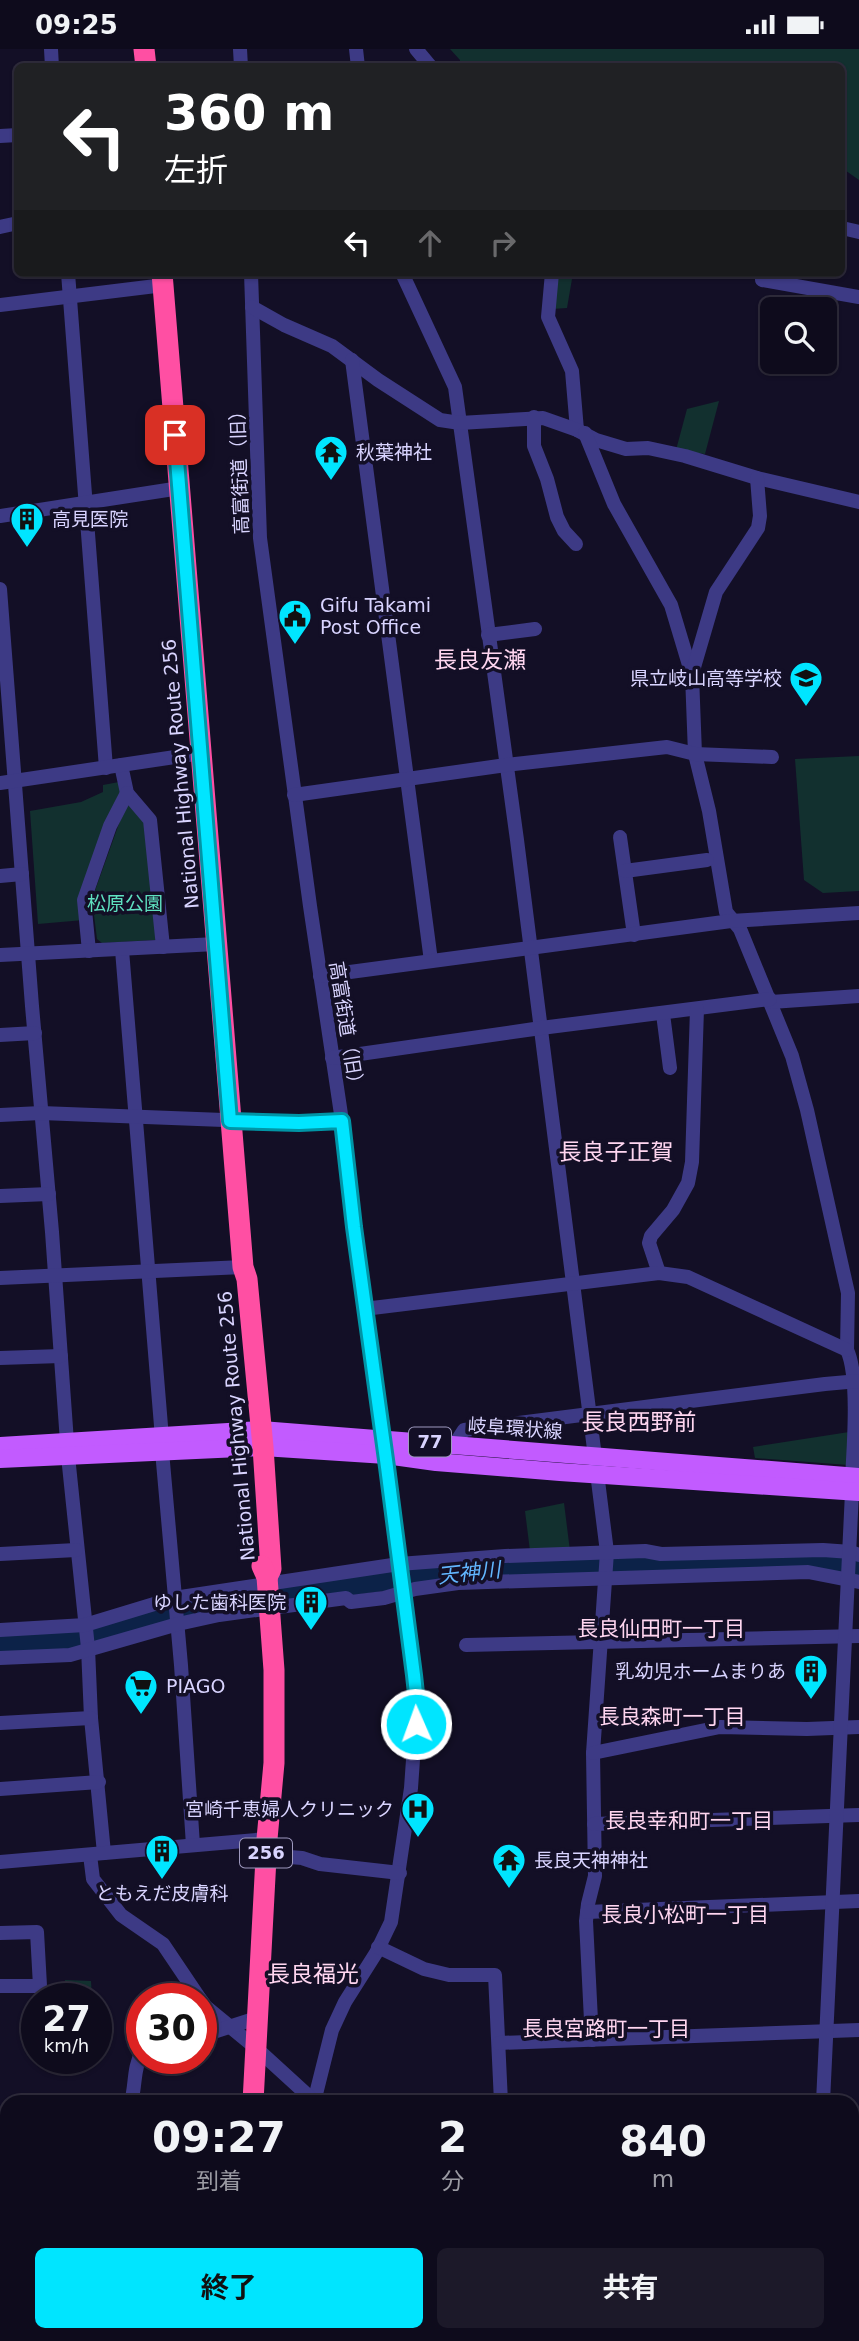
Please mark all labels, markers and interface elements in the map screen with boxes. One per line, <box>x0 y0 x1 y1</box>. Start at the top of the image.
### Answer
text: 09:25 <box>35 10 118 40</box>
text: 360 m <box>164 85 334 142</box>
icon: left <box>49 91 140 182</box>
text: 左折 <box>164 151 228 189</box>
icon: left <box>338 224 376 262</box>
icon: ahead <box>411 224 449 262</box>
icon: right <box>484 224 522 262</box>
map controls <box>760 297 837 374</box>
button: search <box>760 297 837 374</box>
street label: 高富街道（旧） <box>226 401 252 535</box>
pin <box>145 405 205 465</box>
icon: arrive <box>156 416 194 454</box>
temple icon: 秋葉神社 <box>312 433 350 482</box>
place label: 秋葉神社 <box>356 441 432 463</box>
building icon: 高見医院 <box>8 500 46 549</box>
place label: 高見医院 <box>52 508 128 530</box>
place label: Gifu Takami Post Office <box>320 594 431 638</box>
public building icon: Gifu Takami Post Office <box>276 597 314 646</box>
street label: National Highway Route 256 <box>157 638 203 910</box>
district label: 長良友瀬 <box>434 647 526 673</box>
school or university icon: 県立岐山高等学校 <box>787 659 825 708</box>
place label: 県立岐山高等学校 <box>630 667 782 689</box>
park label: 松原公園 <box>87 892 163 914</box>
street label: 高富街道（旧） <box>326 960 368 1094</box>
district label: 長良子正賀 <box>559 1139 674 1165</box>
street label: National Highway Route 256 <box>213 1290 259 1562</box>
district label: 長良西野前 <box>582 1409 697 1435</box>
street label: 岐阜環状線 <box>467 1414 563 1442</box>
road number: 77 <box>409 1427 451 1457</box>
water label: 天神川 <box>436 1558 504 1588</box>
building icon: ゆした歯科医院 <box>292 1583 330 1632</box>
place label: ゆした歯科医院 <box>153 1591 286 1613</box>
district label: 長良仙田町一丁目 <box>577 1617 745 1641</box>
building icon: 乳幼児ホームまりあ <box>792 1652 830 1701</box>
place label: 乳幼児ホームまりあ <box>616 1660 786 1682</box>
supermarket icon: PIAGO <box>122 1667 160 1716</box>
place label: PIAGO <box>166 1675 225 1697</box>
position arrow <box>379 1687 453 1761</box>
district label: 長良森町一丁目 <box>599 1705 746 1729</box>
hospital icon: 宮崎千恵婦人クリニック <box>399 1790 437 1839</box>
place label: 宮崎千恵婦人クリニック <box>185 1798 394 1820</box>
district label: 長良幸和町一丁目 <box>605 1809 773 1833</box>
building icon: ともえだ皮膚科 <box>143 1832 181 1881</box>
road number: 256 <box>240 1839 292 1867</box>
temple icon: 長良天神神社 <box>490 1841 528 1890</box>
place label: 長良天神神社 <box>534 1849 648 1871</box>
place label: ともえだ皮膚科 <box>95 1882 229 1904</box>
district label: 長良小松町一丁目 <box>601 1903 769 1927</box>
district label: 長良福光 <box>267 1961 359 1987</box>
speed limit sign: 30 <box>126 1983 217 2074</box>
text: 27 <box>42 1999 91 2039</box>
district label: 長良宮路町一丁目 <box>522 2017 690 2041</box>
text: km/h <box>44 2035 89 2056</box>
text: 09:27 <box>152 2113 286 2162</box>
text: 2 <box>438 2113 467 2162</box>
text: 840 <box>619 2117 707 2166</box>
text: m <box>652 2166 674 2192</box>
text: 到着 <box>196 2168 242 2194</box>
text: 分 <box>441 2168 464 2194</box>
button: 終了 <box>35 2248 423 2328</box>
button: 共有 <box>437 2248 824 2328</box>

